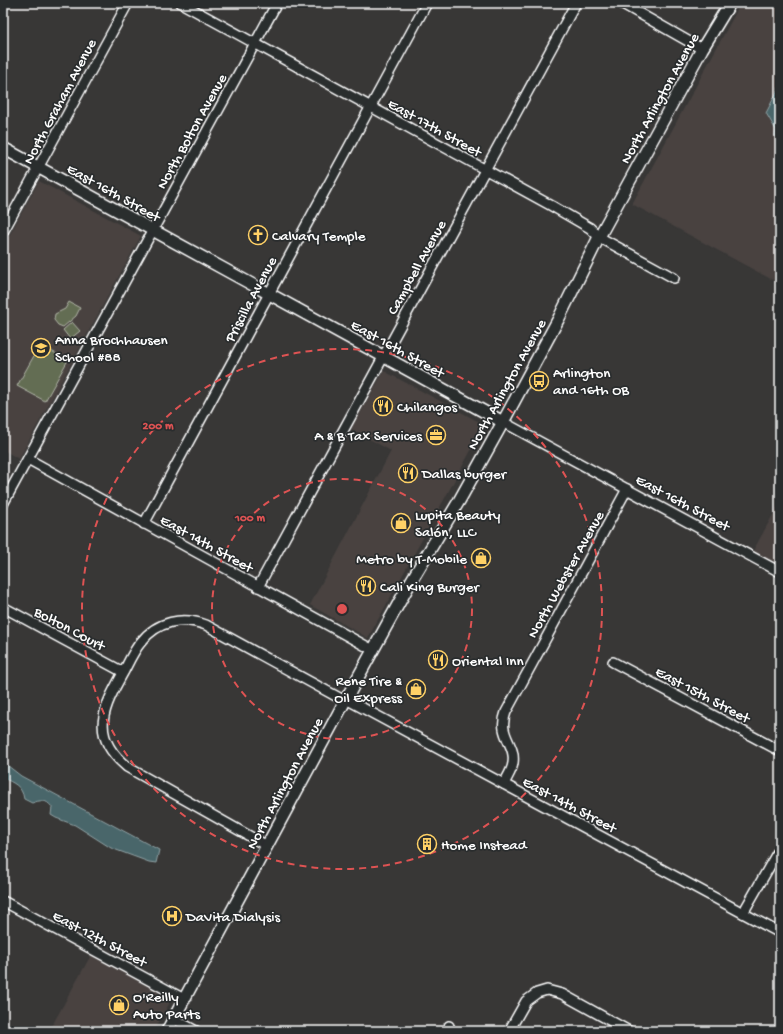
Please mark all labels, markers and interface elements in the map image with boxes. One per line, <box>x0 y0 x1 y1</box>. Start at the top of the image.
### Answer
street label: North Arlington Avenue <box>617 30 704 167</box>
street label: North Graham Avenue <box>20 36 102 168</box>
street label: North Bolton Avenue <box>154 71 232 193</box>
street label: East 17th Street <box>384 96 486 163</box>
street label: East 16th Street <box>63 161 165 228</box>
street label: Campbell Avenue <box>384 217 451 318</box>
church icon: Calvary Temple <box>247 224 269 246</box>
place label: Calvary Temple <box>272 228 366 246</box>
street label: Priscilla Avenue <box>221 254 282 347</box>
street label: North Arlington Avenue <box>464 316 551 453</box>
street label: East 16th Street <box>347 317 449 384</box>
place label: Anna Brochhausen School #88 <box>55 332 168 367</box>
school or university icon: Anna Brochhausen School #88 <box>30 337 52 359</box>
place label: Arlington and 16th OB <box>553 365 629 400</box>
bus stop icon: Arlington and 16th OB <box>528 370 550 392</box>
restaurant icon: Chilangos <box>372 395 394 417</box>
place label: Chilangos <box>397 399 458 417</box>
text: 200 m <box>143 420 174 434</box>
office icon: A & B Tax Services <box>425 424 447 446</box>
place label: A & B Tax Services <box>314 428 422 446</box>
restaurant icon: Dallas burger <box>397 462 419 484</box>
place label: Dallas burger <box>421 466 508 484</box>
street label: East 16th Street <box>632 471 734 537</box>
place label: Lupita Beauty Salón, LLC <box>415 507 501 542</box>
street label: North Webster Avenue <box>524 508 609 642</box>
street label: East 14th Street <box>156 512 257 579</box>
text: 100 m <box>234 512 265 526</box>
shop icon: Lupita Beauty Salón, LLC <box>390 512 412 534</box>
shop icon: Metro by T-Mobile <box>470 547 492 569</box>
place label: Metro by T-Mobile <box>356 551 467 569</box>
restaurant icon: Cali King Burger <box>355 575 377 597</box>
place label: Cali King Burger <box>380 579 481 597</box>
centre of rings <box>335 602 349 616</box>
street label: Bolton Court <box>30 603 109 657</box>
restaurant icon: Oriental Inn <box>427 649 449 671</box>
place label: Oriental Inn <box>452 653 524 671</box>
street label: East 15th Street <box>652 663 754 729</box>
place label: Rene Tire & Oil Express <box>334 673 402 708</box>
shop icon: Rene Tire & Oil Express <box>405 678 427 700</box>
street label: North Arlington Avenue <box>243 715 328 853</box>
street label: East 14th Street <box>519 773 621 839</box>
building icon: Home Instead <box>416 833 438 855</box>
place label: Home Instead <box>441 837 528 855</box>
hospital icon: DaVita Dialysis <box>161 905 183 927</box>
street label: East 12th Street <box>49 907 151 973</box>
place label: DaVita Dialysis <box>185 909 281 927</box>
place label: O'Reilly Auto Parts <box>133 989 200 1024</box>
shop icon: O'Reilly Auto Parts <box>108 994 130 1016</box>

